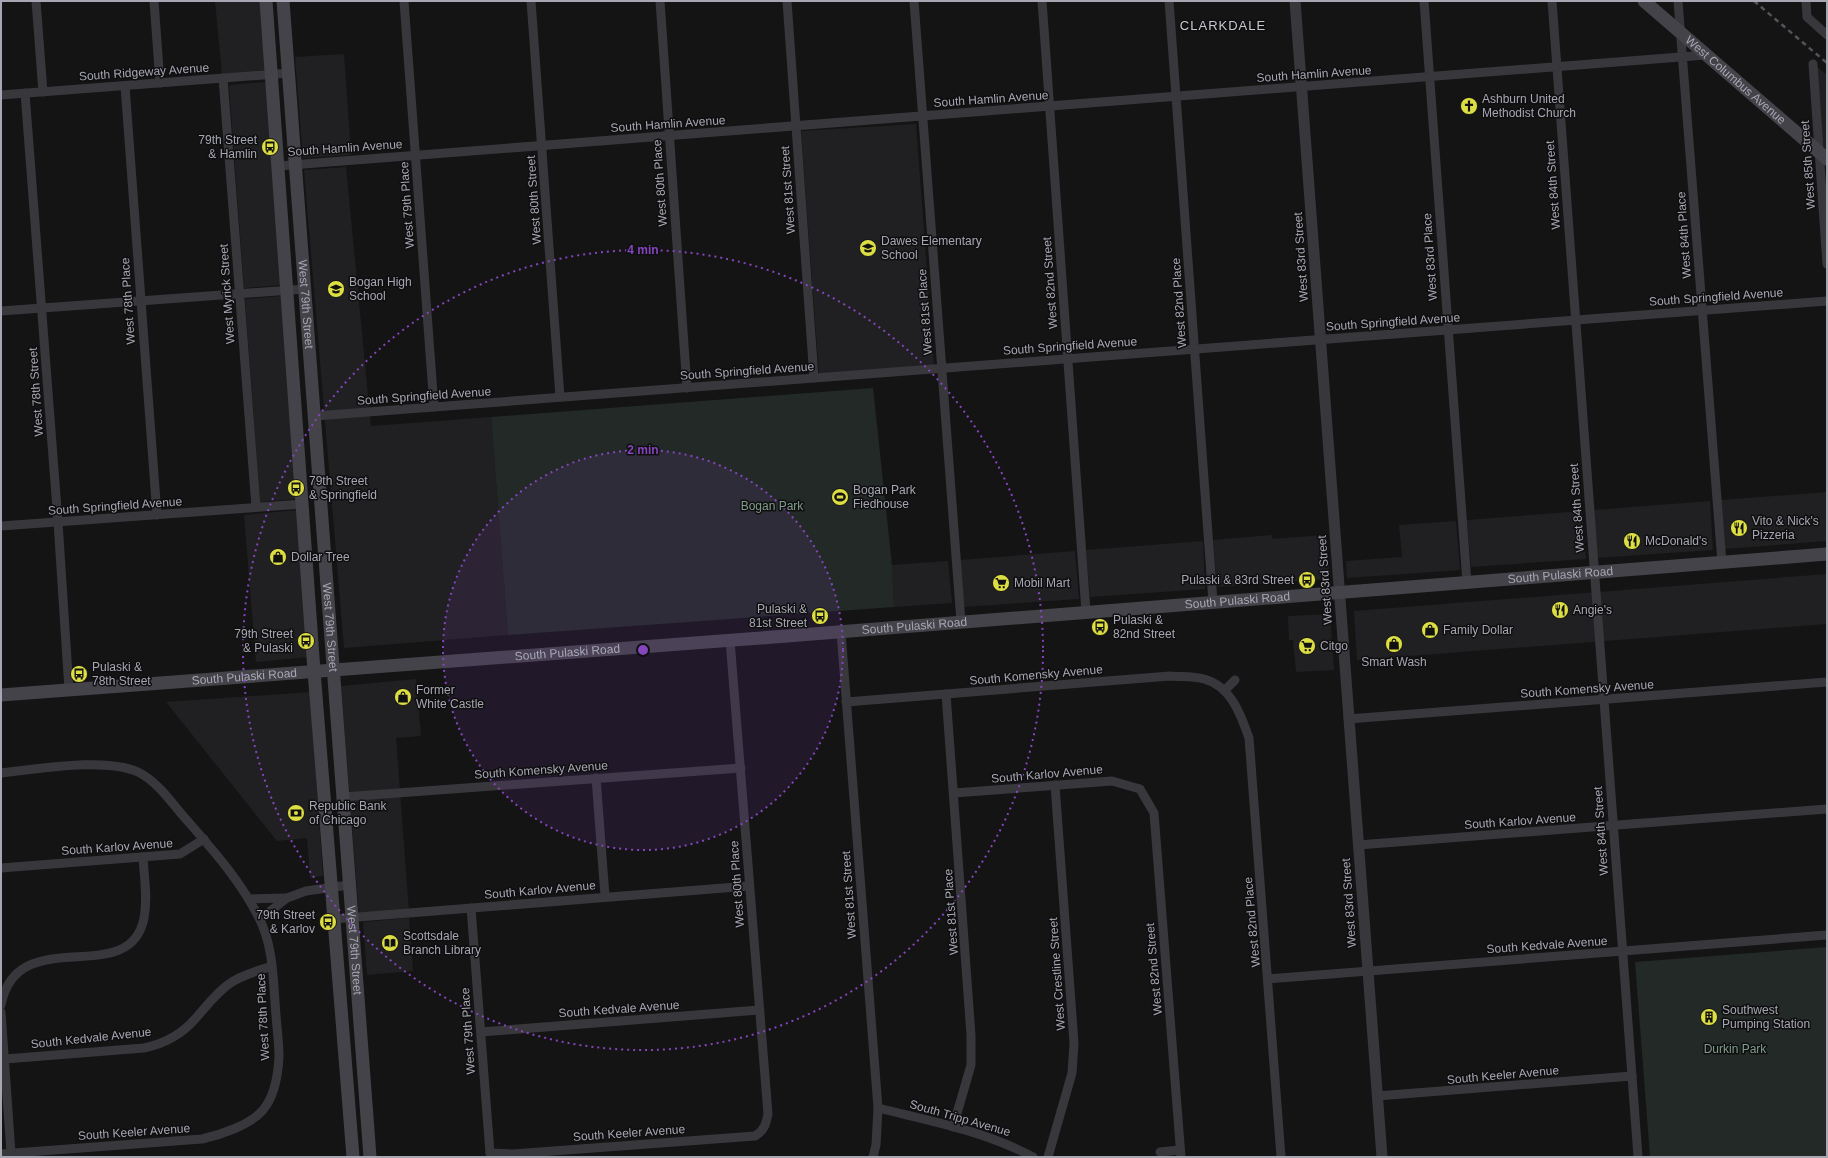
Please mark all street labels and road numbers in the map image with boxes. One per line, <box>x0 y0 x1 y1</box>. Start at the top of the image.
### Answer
street label: West Columbus Avenue <box>1683 33 1789 127</box>
street label: South Ridgeway Avenue <box>78 60 210 84</box>
street label: South Hamlin Avenue <box>1256 63 1372 85</box>
street label: South Hamlin Avenue <box>933 88 1049 110</box>
street label: South Hamlin Avenue <box>610 113 726 135</box>
street label: West 85th Street <box>1798 119 1818 210</box>
street label: South Hamlin Avenue <box>287 137 403 159</box>
street label: West 80th Place <box>650 139 670 227</box>
street label: West 84th Street <box>1543 139 1563 230</box>
street label: West 81st Street <box>778 145 798 235</box>
street label: West 80th Street <box>524 154 544 245</box>
street label: West 79th Place <box>397 161 417 249</box>
street label: West 84th Place <box>1674 191 1694 279</box>
street label: West 83rd Street <box>1291 211 1311 302</box>
street label: West 83rd Place <box>1420 212 1440 301</box>
street label: West 82nd Street <box>1040 236 1060 330</box>
street label: West Myrick Street <box>216 243 237 345</box>
street label: West 78th Place <box>118 257 138 345</box>
street label: West 82nd Place <box>1169 257 1189 349</box>
street label: West 79th Street <box>295 259 316 350</box>
street label: West 81st Place <box>915 268 935 356</box>
street label: South Springfield Avenue <box>1648 285 1784 309</box>
street label: South Springfield Avenue <box>1325 310 1461 334</box>
street label: South Springfield Avenue <box>1002 334 1138 358</box>
street label: West 78th Street <box>26 346 46 437</box>
street label: South Springfield Avenue <box>679 359 815 383</box>
street label: South Springfield Avenue <box>356 384 492 408</box>
street label: West 84th Street <box>1567 462 1587 553</box>
street label: South Springfield Avenue <box>47 494 183 518</box>
street label: West 83rd Street <box>1315 534 1335 625</box>
street label: South Pulaski Road <box>1507 564 1614 586</box>
street label: West 79th Street <box>320 582 341 673</box>
street label: South Pulaski Road <box>1184 589 1291 612</box>
street label: South Pulaski Road <box>861 615 968 637</box>
street label: South Pulaski Road <box>514 642 621 663</box>
street label: South Komensky Avenue <box>969 662 1104 688</box>
street label: South Pulaski Road <box>191 666 297 688</box>
street label: South Komensky Avenue <box>1520 677 1655 701</box>
street label: South Komensky Avenue <box>474 758 609 782</box>
street label: South Karlov Avenue <box>991 762 1104 786</box>
street label: West 84th Street <box>1591 785 1611 876</box>
street label: South Karlov Avenue <box>1464 810 1577 832</box>
street label: South Karlov Avenue <box>61 836 174 858</box>
street label: West 80th Place <box>727 840 747 928</box>
street label: West 81st Street <box>839 850 859 940</box>
street label: West 83rd Street <box>1339 857 1359 948</box>
street label: West 81st Place <box>941 868 961 956</box>
street label: West 82nd Place <box>1241 876 1263 968</box>
street label: South Karlov Avenue <box>484 878 597 902</box>
street label: West 79th Street <box>344 905 365 996</box>
street label: West Crestline Street <box>1046 916 1068 1031</box>
street label: West 82nd Street <box>1143 922 1165 1016</box>
street label: South Kedvale Avenue <box>1486 934 1608 956</box>
street label: West 78th Place <box>254 973 272 1061</box>
street label: West 79th Place <box>458 987 478 1075</box>
street label: South Kedvale Avenue <box>558 998 680 1020</box>
street label: South Kedvale Avenue <box>30 1025 152 1051</box>
street label: South Keeler Avenue <box>1446 1063 1560 1087</box>
street label: South Tripp Avenue <box>908 1097 1012 1139</box>
street label: South Keeler Avenue <box>77 1121 191 1143</box>
street label: South Keeler Avenue <box>572 1122 686 1144</box>

